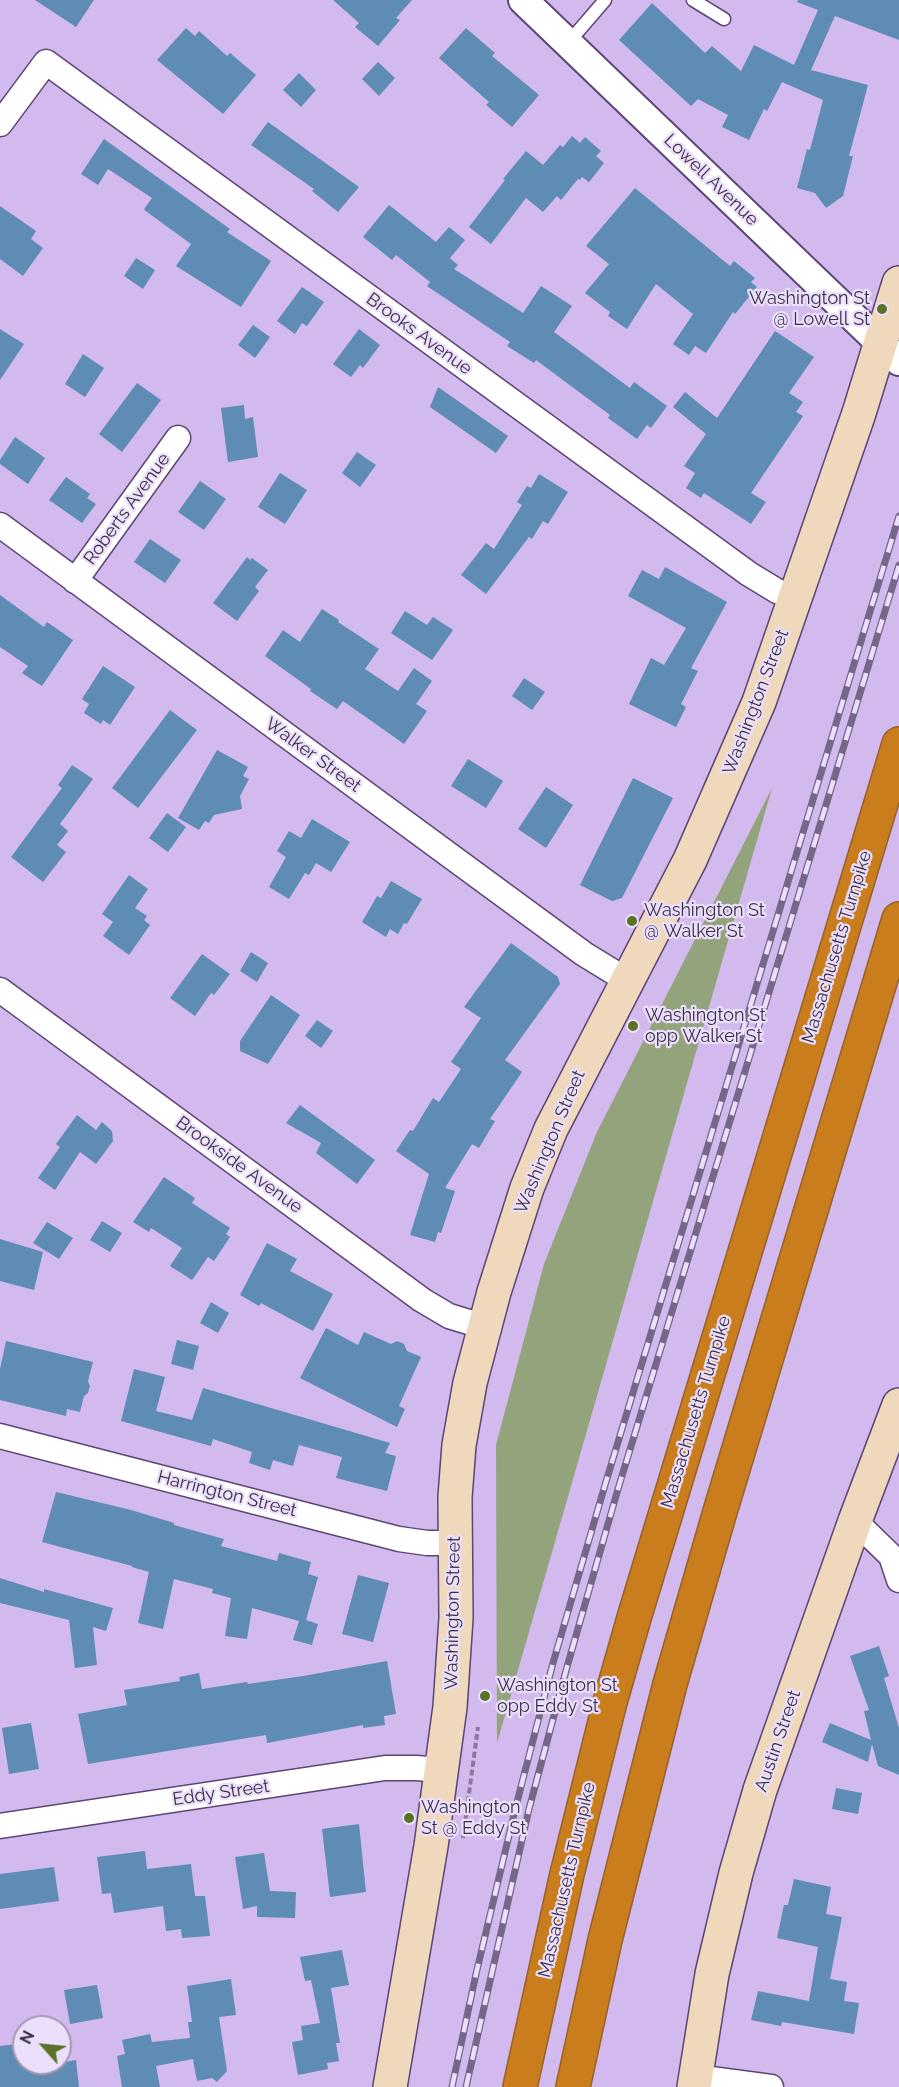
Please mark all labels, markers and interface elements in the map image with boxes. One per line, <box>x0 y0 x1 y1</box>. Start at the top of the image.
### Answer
street label: Lowell Avenue <box>659 129 763 231</box>
street label: Brooks Avenue <box>362 288 476 380</box>
place label: Washington St @ Lowell St <box>749 288 870 330</box>
marker: Washington St @ Lowell St <box>875 302 889 316</box>
street label: Roberts Avenue <box>79 449 175 569</box>
street label: Washington Street <box>718 626 794 778</box>
street label: Walker Street <box>261 713 365 797</box>
street label: Massachusetts Turnpike <box>797 848 877 1046</box>
place label: Washington St @ Walker St <box>644 900 765 942</box>
marker: Washington St @ Walker St <box>625 914 639 928</box>
place label: Washington St opp Walker St <box>645 1005 766 1048</box>
marker: Washington St opp Walker St <box>626 1019 640 1033</box>
street label: Washington Street <box>510 1067 590 1217</box>
street label: Brookside Avenue <box>172 1112 306 1218</box>
street label: Massachusetts Turnpike <box>656 1313 736 1511</box>
street label: Harrington Street <box>155 1466 299 1522</box>
street label: Washington Street <box>441 1536 465 1690</box>
place label: Washington St opp Eddy St <box>497 1675 618 1718</box>
street label: Austin Street <box>750 1687 806 1795</box>
marker: Washington St opp Eddy St <box>478 1689 492 1703</box>
street label: Eddy Street <box>171 1776 271 1810</box>
street label: Massachusetts Turnpike <box>534 1780 600 1980</box>
place label: Washington St @ Eddy St <box>421 1797 526 1840</box>
marker: Washington St @ Eddy St <box>402 1811 416 1825</box>
north arrow <box>12 2015 72 2075</box>
text: N <box>16 2028 39 2047</box>

